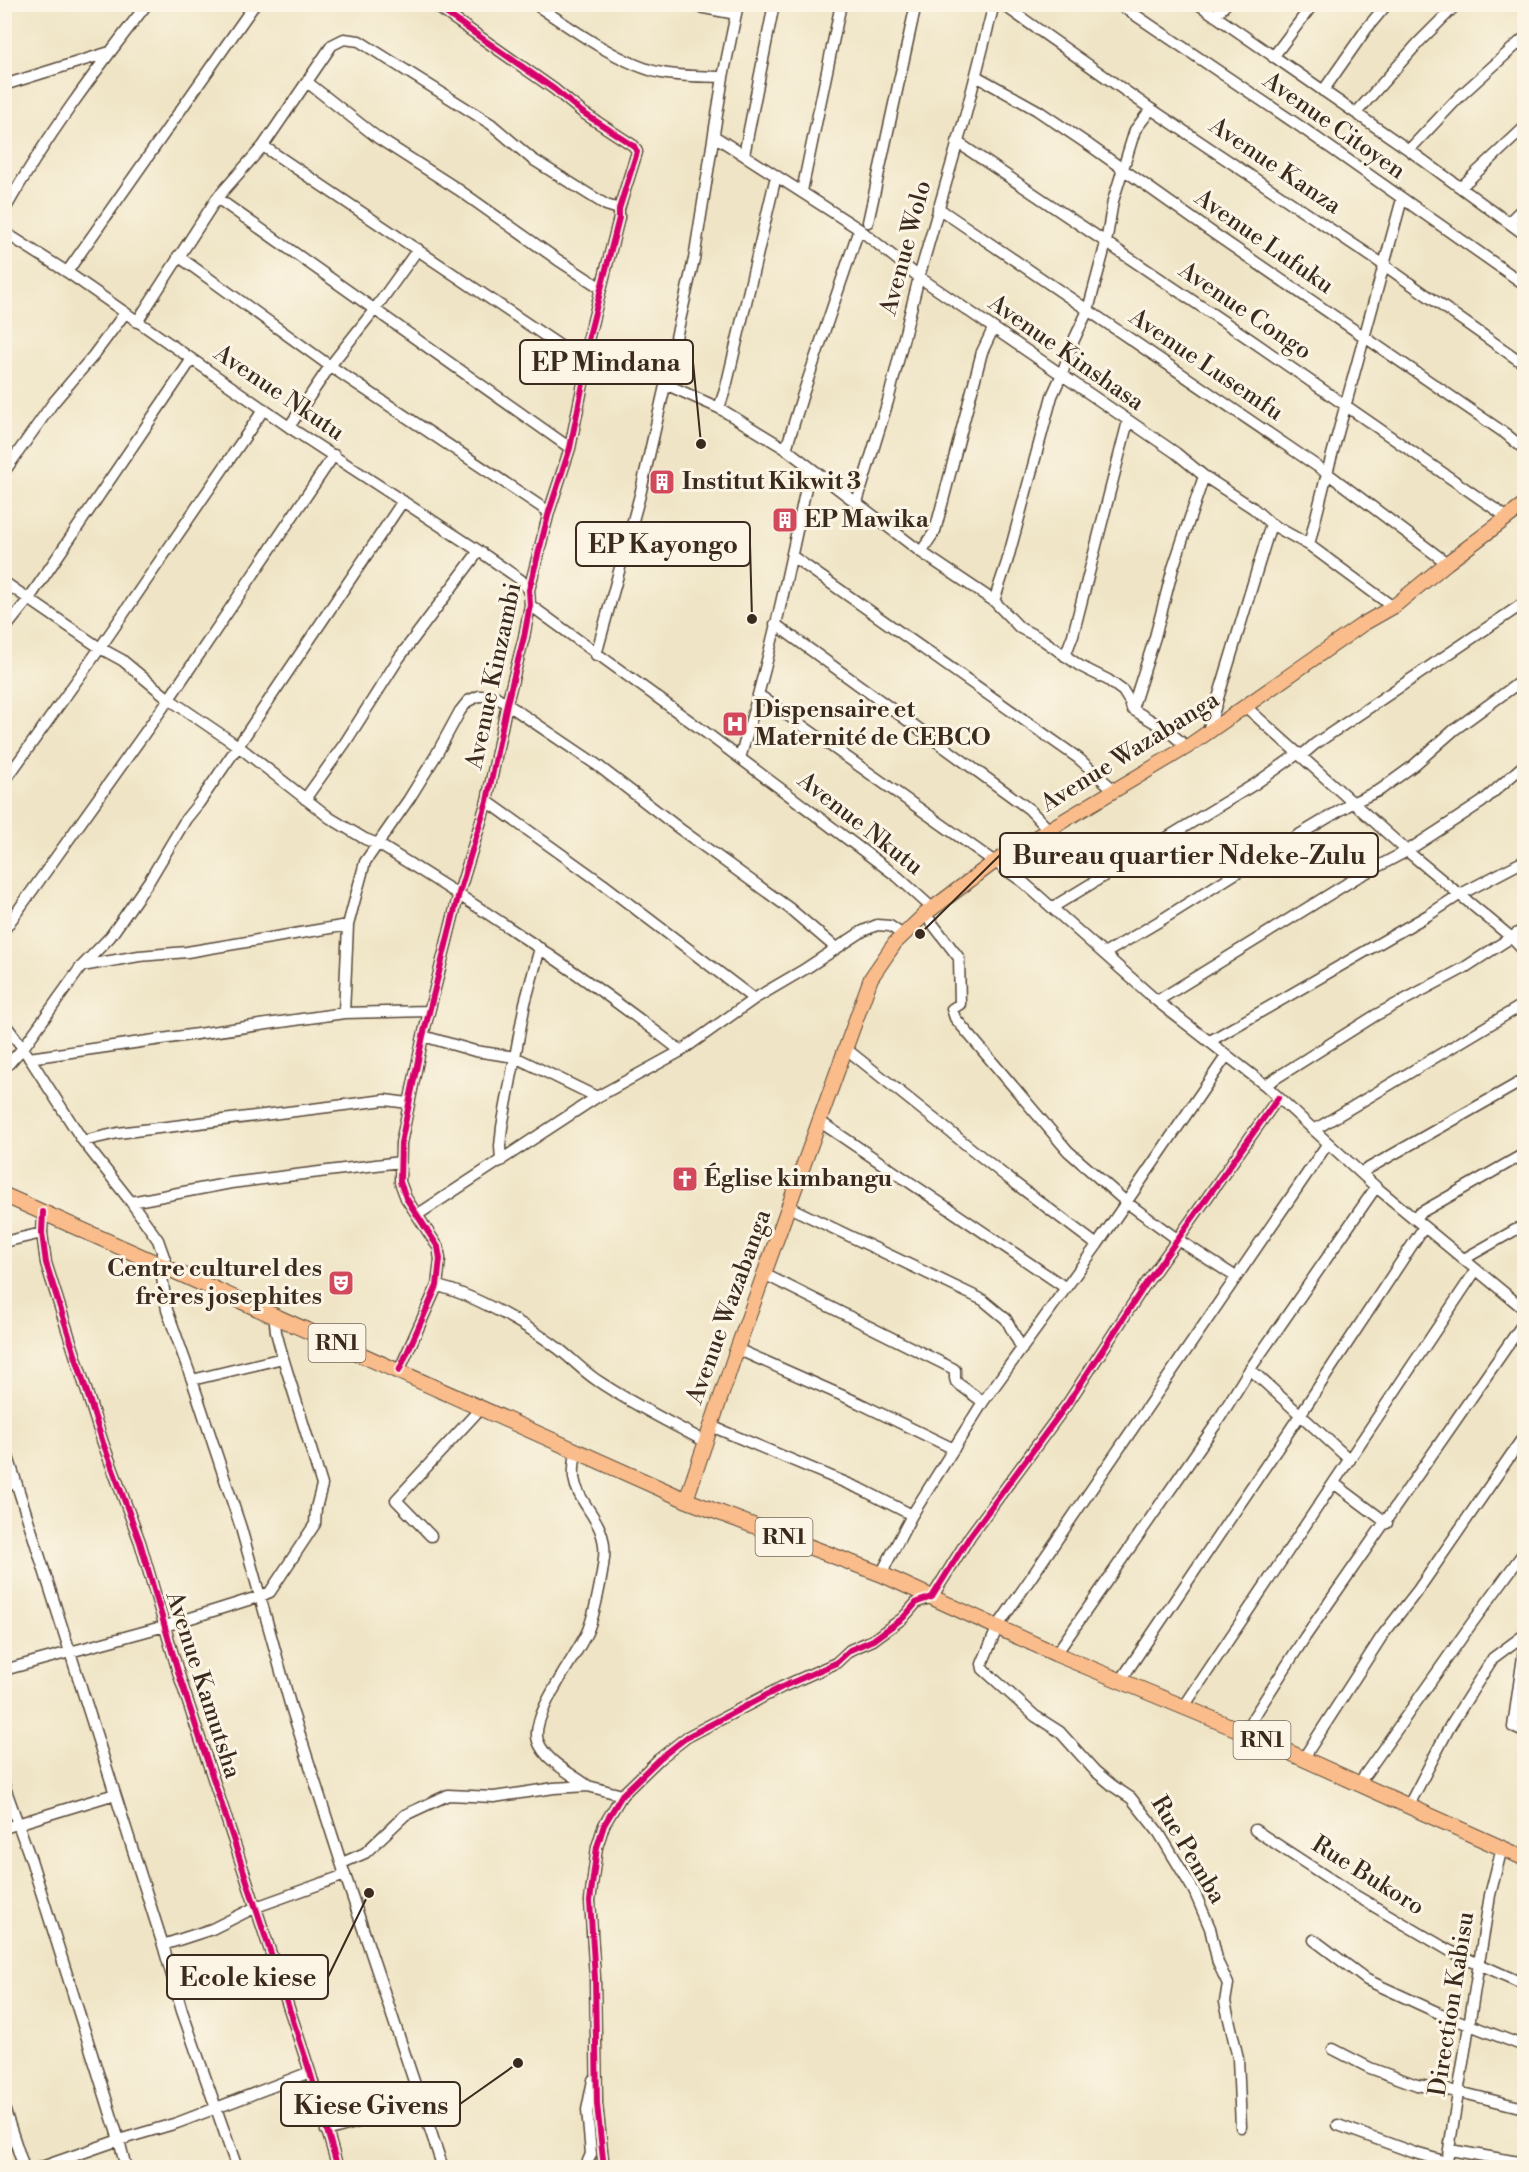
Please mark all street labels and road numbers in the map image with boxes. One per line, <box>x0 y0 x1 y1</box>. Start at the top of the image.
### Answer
street label: Avenue Citoyen <box>1256 65 1411 186</box>
street label: Avenue Kanza <box>1203 110 1347 222</box>
street label: Avenue Wolo <box>873 177 938 320</box>
street label: Avenue Lufuku <box>1188 182 1340 301</box>
street label: Avenue Congo <box>1172 255 1317 367</box>
street label: Avenue Kinshasa <box>981 288 1150 418</box>
street label: Avenue Lusemfu <box>1122 302 1289 428</box>
street label: Avenue Nkutu <box>207 338 350 448</box>
street label: Avenue Kinzambi <box>459 580 528 773</box>
street label: Avenue Wazabanga <box>1034 685 1226 820</box>
street label: Avenue Nkutu <box>790 765 929 882</box>
street label: Avenue Wazabanga <box>680 1205 778 1409</box>
road number: RN1 <box>308 1324 366 1362</box>
road number: RN1 <box>756 1518 812 1556</box>
street label: Avenue Kamutsha <box>158 1587 248 1783</box>
road number: RN1 <box>1234 1721 1290 1759</box>
street label: Rue Pemba <box>1144 1790 1233 1910</box>
street label: Rue Bukoro <box>1306 1830 1430 1922</box>
street label: Direction Kabisu <box>1423 1909 1481 2098</box>

